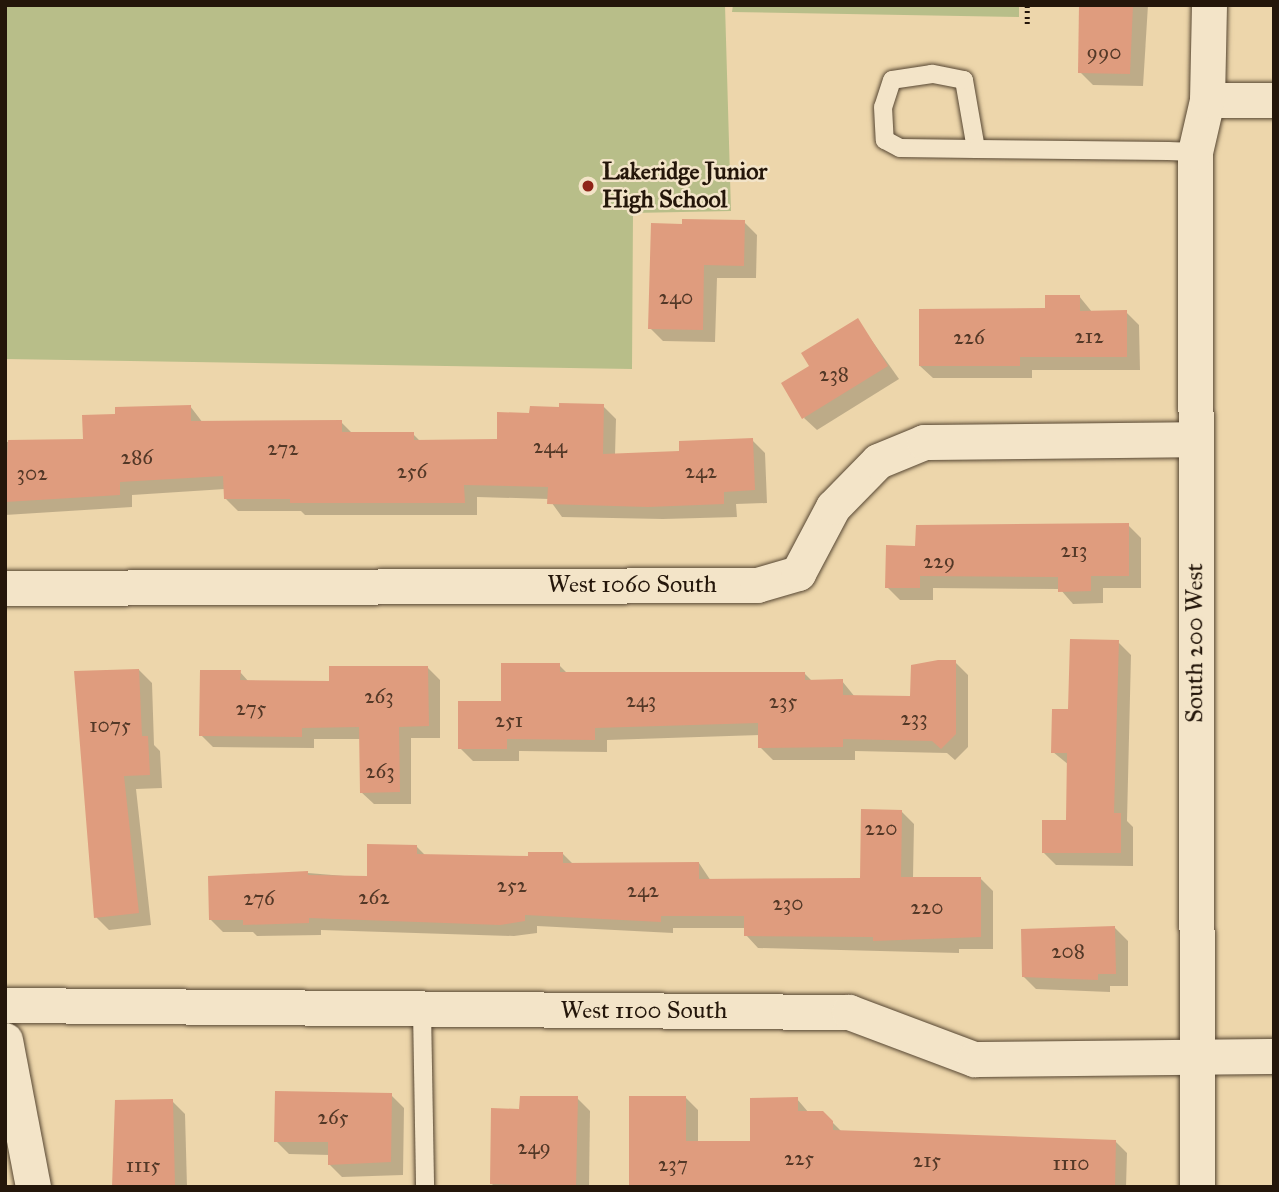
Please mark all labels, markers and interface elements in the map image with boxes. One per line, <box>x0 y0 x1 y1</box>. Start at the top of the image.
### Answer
house number: 990 <box>1087 39 1121 65</box>
place label: Lakeridge Junior High School <box>602 158 767 214</box>
marker: Lakeridge Junior High School <box>580 178 596 194</box>
house number: 240 <box>659 284 693 310</box>
house number: 212 <box>1074 323 1104 349</box>
house number: 226 <box>953 324 985 350</box>
house number: 238 <box>819 361 849 387</box>
house number: 244 <box>533 433 567 459</box>
house number: 272 <box>267 435 299 461</box>
house number: 286 <box>121 444 153 470</box>
house number: 256 <box>397 458 427 484</box>
house number: 242 <box>685 458 717 484</box>
house number: 302 <box>17 460 47 486</box>
house number: 213 <box>1060 537 1088 563</box>
house number: 229 <box>923 548 955 574</box>
street label: South 200 West <box>1181 563 1209 723</box>
street label: West 1060 South <box>547 571 717 599</box>
house number: 263 <box>364 683 394 709</box>
house number: 243 <box>626 687 656 713</box>
house number: 235 <box>769 688 797 714</box>
house number: 275 <box>236 695 266 721</box>
house number: 233 <box>900 705 928 731</box>
house number: 251 <box>495 707 523 733</box>
house number: 1075 <box>89 712 131 738</box>
house number: 263 <box>365 758 395 784</box>
house number: 220 <box>865 815 897 841</box>
house number: 252 <box>497 872 527 898</box>
house number: 242 <box>627 877 659 903</box>
house number: 262 <box>358 884 390 910</box>
house number: 276 <box>243 885 275 911</box>
house number: 230 <box>773 890 803 916</box>
house number: 220 <box>911 894 943 920</box>
house number: 208 <box>1051 938 1085 964</box>
street label: West 1100 South <box>561 997 727 1025</box>
house number: 265 <box>318 1104 348 1130</box>
house number: 249 <box>517 1134 551 1160</box>
house number: 225 <box>784 1145 814 1171</box>
house number: 215 <box>913 1147 941 1173</box>
house number: 1110 <box>1052 1150 1090 1176</box>
house number: 237 <box>658 1151 688 1177</box>
house number: 1115 <box>126 1152 160 1178</box>

